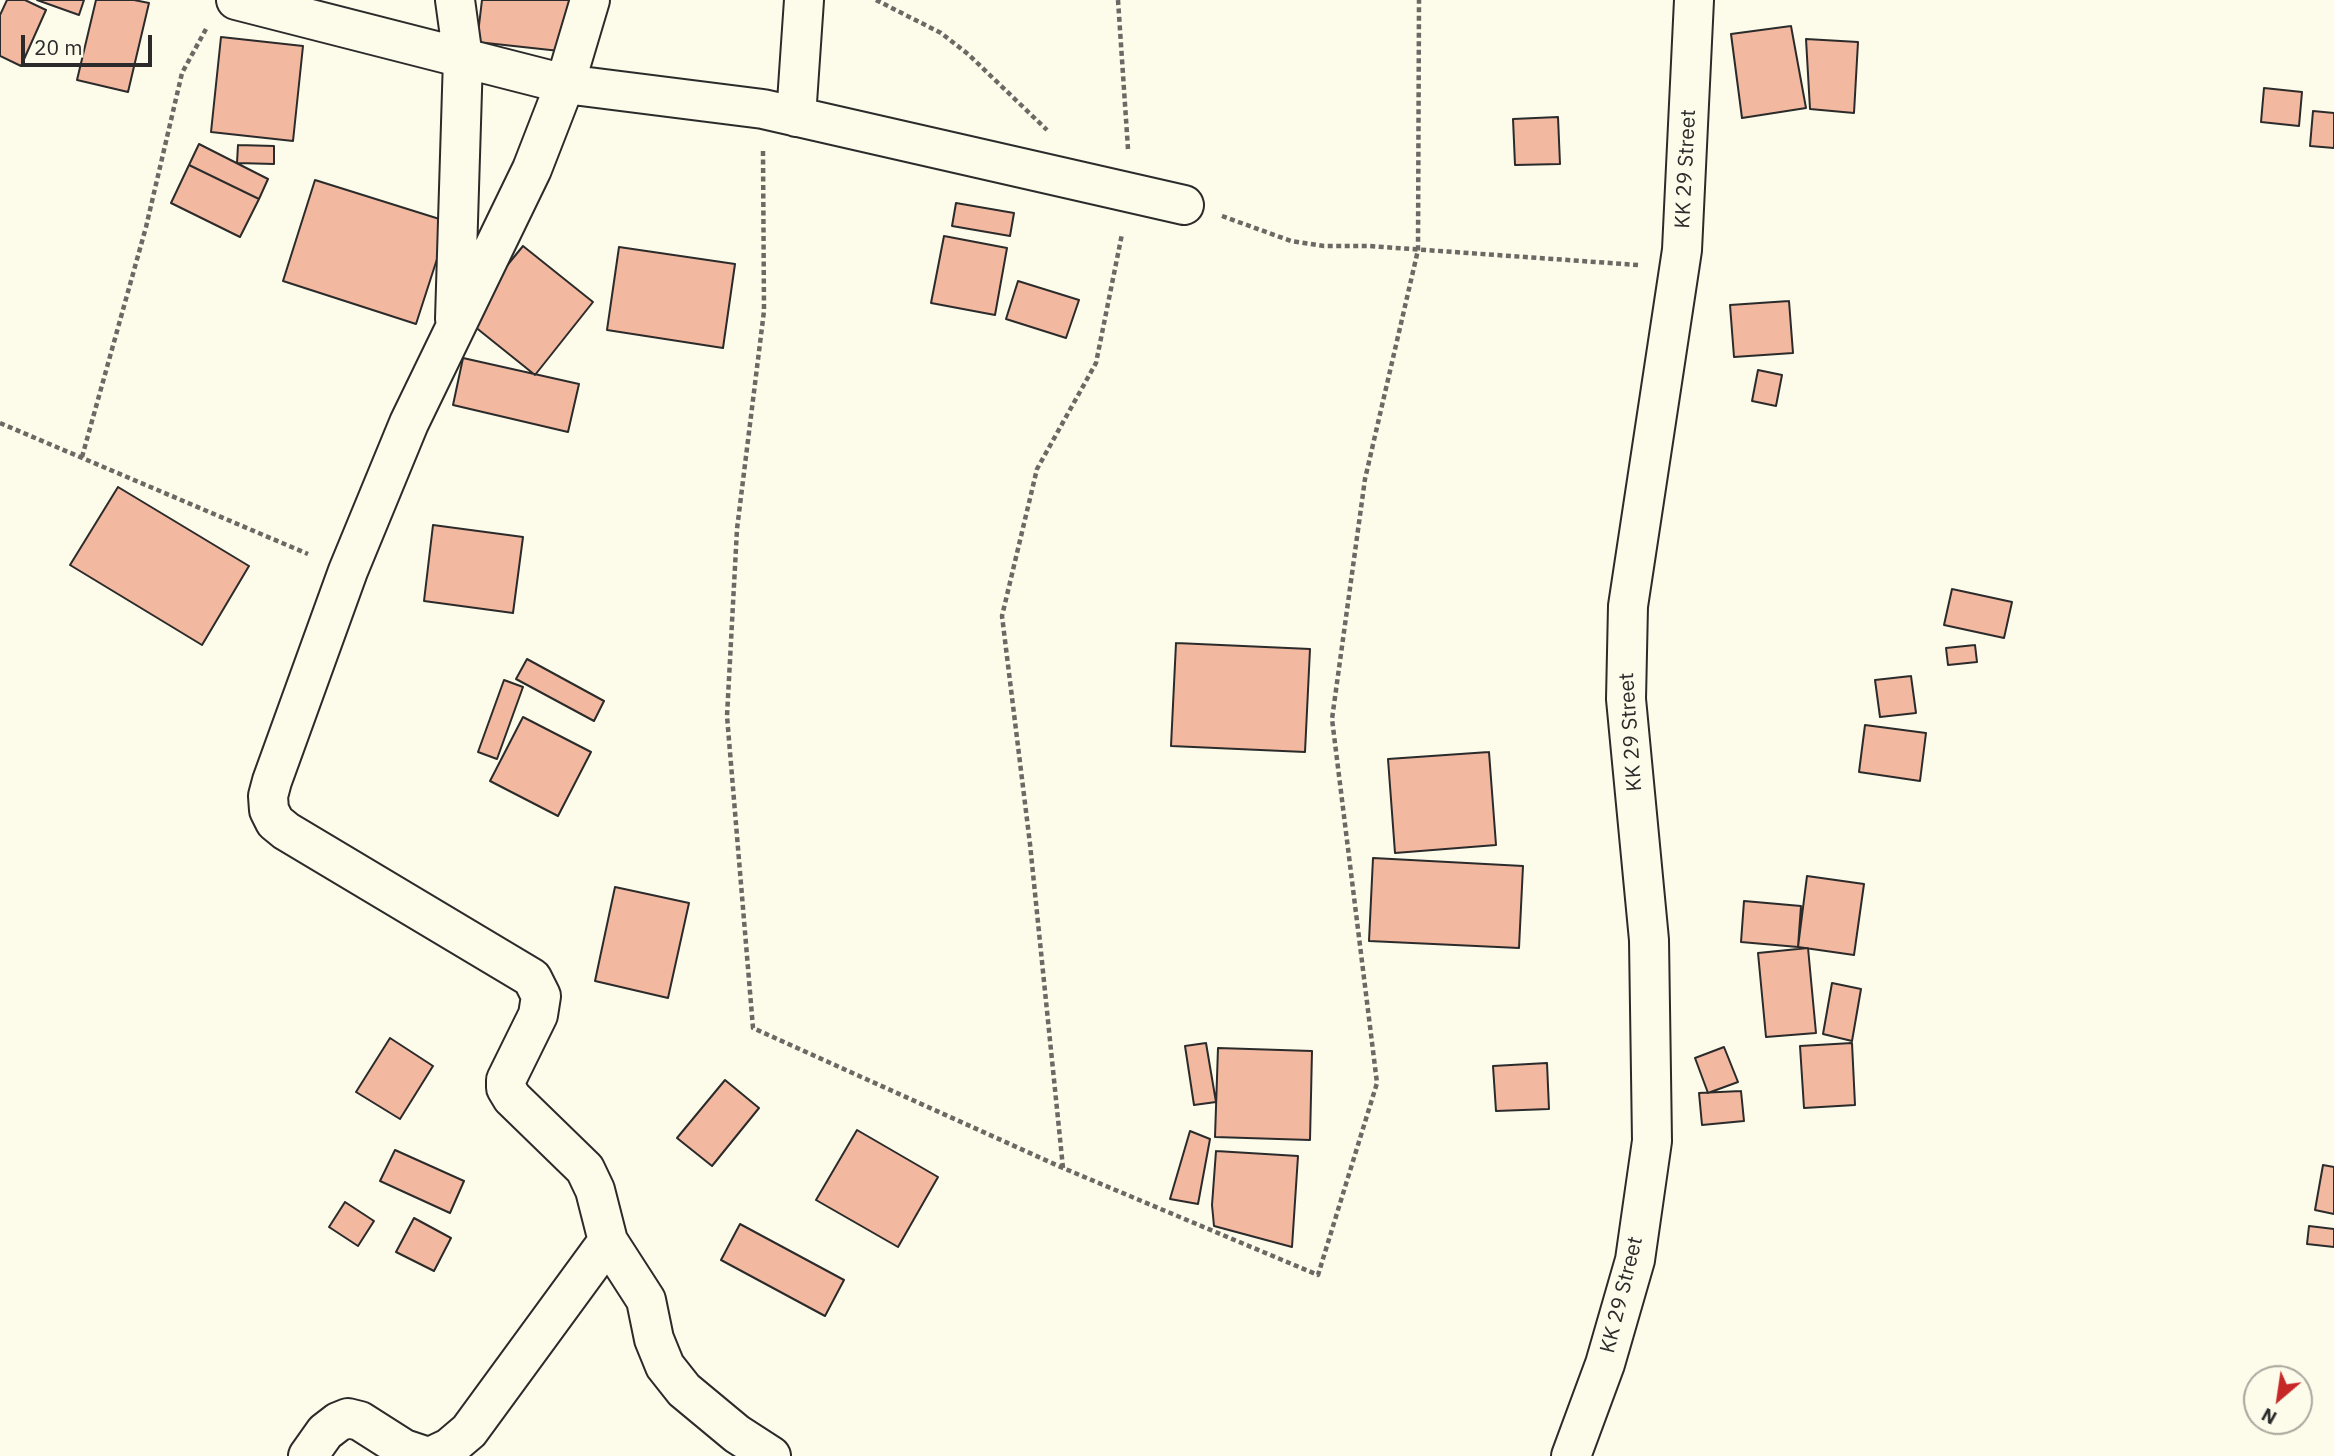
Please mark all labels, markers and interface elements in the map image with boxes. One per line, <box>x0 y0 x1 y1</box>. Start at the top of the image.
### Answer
scale bar <box>24 21 156 65</box>
text: 20 m <box>34 33 83 61</box>
street label: KK 29 Street <box>1670 109 1702 229</box>
street label: KK 29 Street <box>1614 672 1648 792</box>
street label: KK 29 Street <box>1595 1234 1649 1356</box>
north arrow <box>2243 1365 2313 1435</box>
text: N <box>2257 1403 2281 1430</box>

